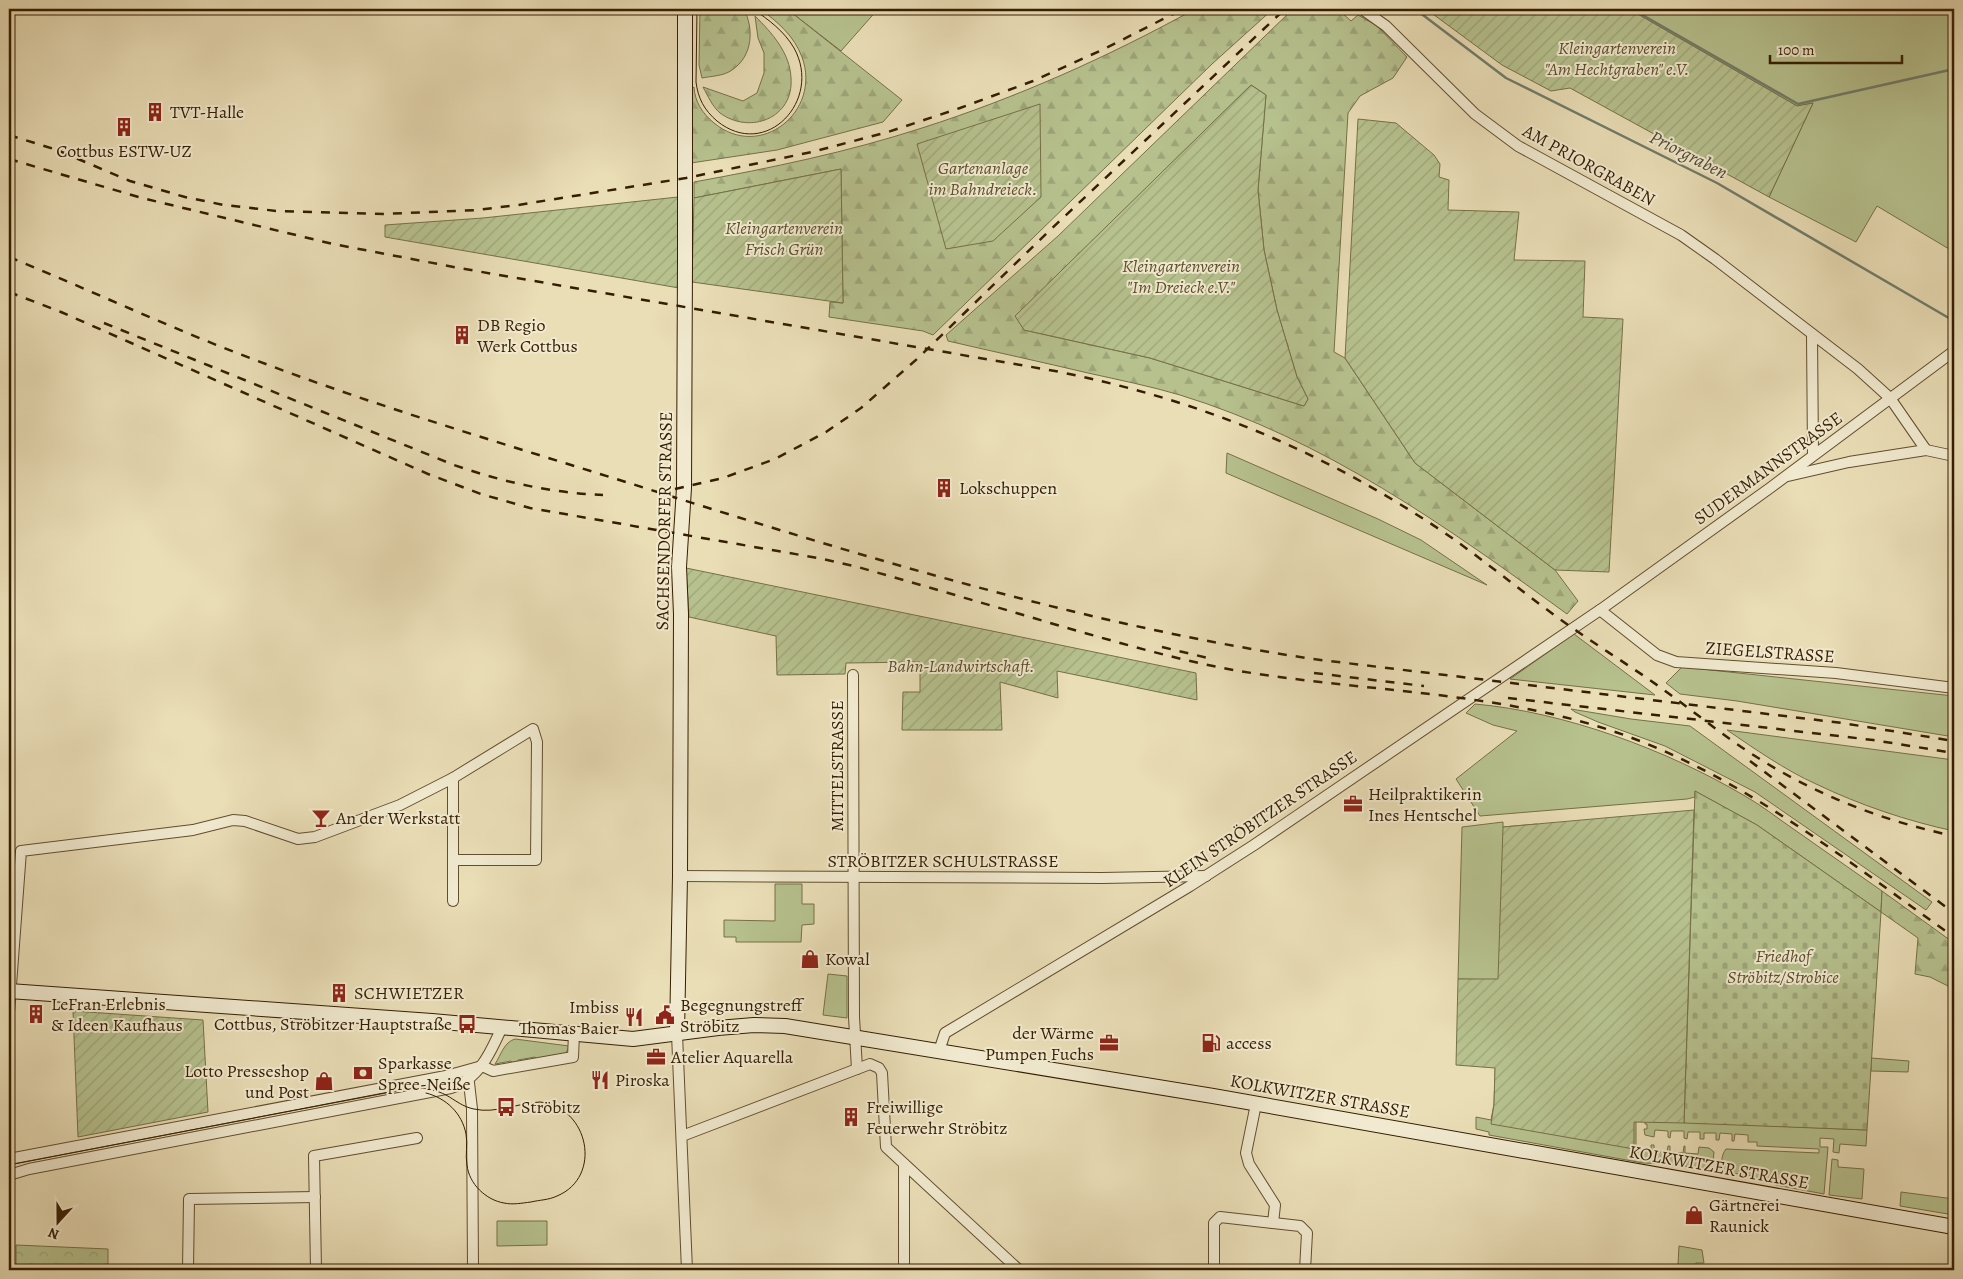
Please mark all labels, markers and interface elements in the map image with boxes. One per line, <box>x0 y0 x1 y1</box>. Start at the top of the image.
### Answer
scale bar <box>1770 32 1903 64</box>
park label: Kleingartenverein "Am Hechtgraben" e.V. <box>1545 36 1689 81</box>
text: 100 m <box>1778 40 1815 60</box>
place label: TVT-Halle <box>170 100 244 124</box>
building icon: TVT-Halle <box>144 101 166 123</box>
building icon: Cottbus ESTW-UZ <box>113 116 135 138</box>
street label: AM PRIORGRABEN <box>1518 118 1660 211</box>
water label: Priorgraben <box>1645 124 1732 186</box>
place label: Cottbus ESTW-UZ <box>56 139 192 163</box>
park label: Gartenanlage im Bahndreieck. <box>929 156 1037 201</box>
park label: Kleingartenverein Frisch Grün <box>725 216 843 261</box>
park label: Kleingartenverein "Im Dreieck e.V." <box>1122 254 1240 299</box>
place label: DB Regio Werk Cottbus <box>476 313 578 358</box>
building icon: DB Regio Werk Cottbus <box>451 324 473 346</box>
street label: SUDERMANNSTRASSE <box>1689 406 1847 530</box>
street label: SACHSENDORFER STRASSE <box>650 411 678 631</box>
place label: Lokschuppen <box>959 476 1057 500</box>
building icon: Lokschuppen <box>933 477 955 499</box>
street label: ZIEGELSTRASSE <box>1705 636 1835 668</box>
park label: Bahn-Landwirtschaft. <box>887 654 1035 678</box>
street label: MITTELSTRASSE <box>825 700 849 832</box>
street label: KLEIN STRÖBITZER STRASSE <box>1158 745 1362 893</box>
place label: Heilpraktikerin Ines Hentschel <box>1368 782 1482 827</box>
office icon: Heilpraktikerin Ines Hentschel <box>1342 793 1364 815</box>
place label: An der Werkstatt <box>335 806 461 830</box>
bar icon: An der Werkstatt <box>310 807 332 829</box>
street label: STRÖBITZER SCHULSTRASSE <box>827 849 1059 873</box>
park label: Friedhof Ströbitz/Strobice <box>1727 944 1839 989</box>
place label: Kowal <box>825 947 870 971</box>
shop icon: Kowal <box>799 948 821 970</box>
place label: SCHWIETZER <box>354 981 464 1005</box>
building icon: SCHWIETZER <box>328 982 350 1004</box>
place label: LeFran Erlebnis & Ideen Kaufhaus <box>51 992 183 1037</box>
place label: Begegnungstreff Ströbitz <box>680 993 805 1038</box>
place label: Imbiss Thomas Baier <box>519 995 619 1040</box>
building icon: LeFran Erlebnis & Ideen Kaufhaus <box>25 1003 47 1025</box>
public building icon: Begegnungstreff Ströbitz <box>654 1004 676 1026</box>
restaurant icon: Imbiss Thomas Baier <box>623 1006 645 1028</box>
place label: Cottbus, Ströbitzer Hauptstraße <box>214 1012 452 1036</box>
bus stop icon: Cottbus, Ströbitzer Hauptstraße <box>456 1013 478 1035</box>
place label: der Wärme Pumpen Fuchs <box>985 1021 1094 1066</box>
place label: access <box>1226 1031 1272 1055</box>
office icon: der Wärme Pumpen Fuchs <box>1098 1032 1120 1054</box>
fuel station icon: access <box>1200 1032 1222 1054</box>
place label: Atelier Aquarella <box>670 1045 794 1069</box>
office icon: Atelier Aquarella <box>645 1046 667 1068</box>
place label: Sparkasse Spree-Neiße <box>378 1051 471 1096</box>
place label: Lotto Presseshop und Post <box>184 1059 309 1104</box>
bank icon: Sparkasse Spree-Neiße <box>352 1062 374 1084</box>
place label: Piroska <box>615 1068 670 1092</box>
street label: KOLKWITZER STRASSE <box>1228 1068 1412 1124</box>
restaurant icon: Piroska <box>589 1069 611 1091</box>
shop icon: Lotto Presseshop und Post <box>313 1070 335 1092</box>
place label: Ströbitz <box>521 1095 581 1119</box>
place label: Freiwillige Feuerwehr Ströbitz <box>866 1095 1008 1140</box>
bus stop icon: Ströbitz <box>495 1096 517 1118</box>
building icon: Freiwillige Feuerwehr Ströbitz <box>840 1106 862 1128</box>
street label: KOLKWITZER STRASSE <box>1627 1139 1811 1195</box>
place label: Gärtnerei Raunick <box>1709 1193 1780 1238</box>
north arrow <box>32 1196 82 1246</box>
shop icon: Gärtnerei Raunick <box>1683 1204 1705 1226</box>
text: N <box>45 1223 62 1244</box>

